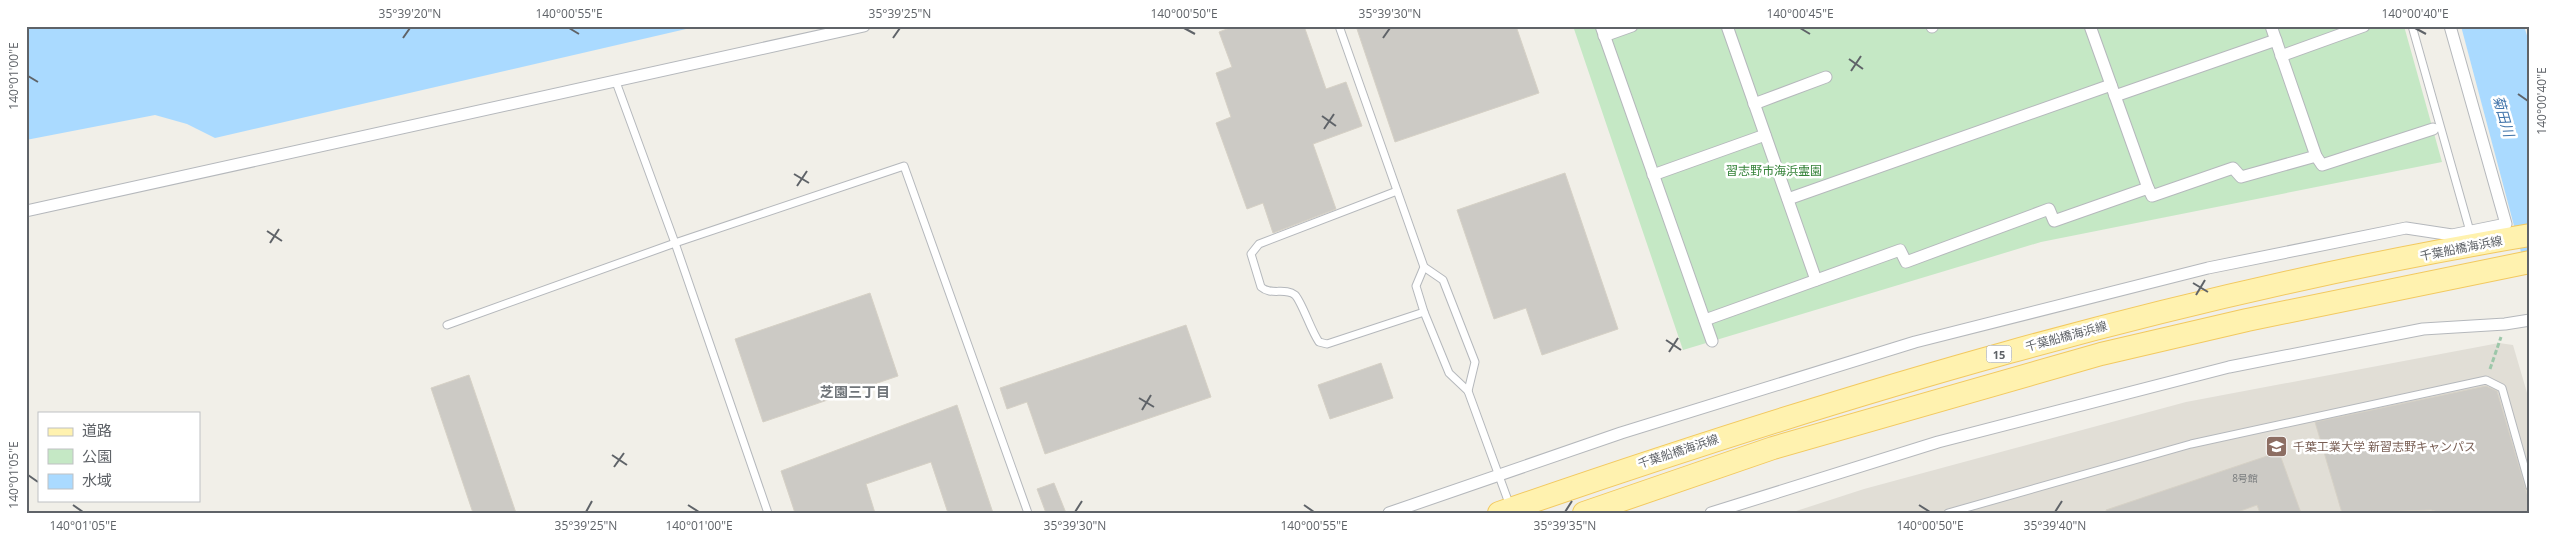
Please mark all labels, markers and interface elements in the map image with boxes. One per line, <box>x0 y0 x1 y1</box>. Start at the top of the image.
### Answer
text: 35°39'20"N <box>379 5 441 22</box>
text: 140°00'55"E <box>535 5 603 22</box>
text: 35°39'25"N <box>869 5 931 22</box>
text: 140°00'50"E <box>1150 5 1218 22</box>
text: 35°39'30"N <box>1359 5 1421 22</box>
text: 140°00'45"E <box>1766 5 1834 22</box>
text: 140°00'40"E <box>2381 5 2449 22</box>
text: 140°01'00"E <box>5 42 22 110</box>
text: 140°00'40"E <box>2533 67 2550 135</box>
water label: 菊田川 <box>2489 93 2519 141</box>
park label: 習志野市海浜霊園 <box>1726 162 1822 179</box>
street label: 千葉船橋海浜線 <box>2418 232 2504 264</box>
street label: 千葉船橋海浜線 <box>2023 317 2109 355</box>
road number: 15 <box>1986 346 2012 362</box>
district label: 芝園三丁目 <box>820 382 890 401</box>
legend <box>38 412 200 502</box>
text: 道路 <box>82 420 112 440</box>
street label: 千葉船橋海浜線 <box>1635 430 1721 472</box>
school or university icon: 千葉工業大学 新習志野キャンパス <box>2265 434 2289 458</box>
place label: 千葉工業大学 新習志野キャンパス <box>2293 438 2476 455</box>
text: 140°01'05"E <box>5 441 22 509</box>
text: 公園 <box>82 446 112 466</box>
text: 水域 <box>82 470 112 490</box>
house number: 8号館 <box>2232 471 2258 485</box>
text: 140°01'05"E <box>49 517 117 534</box>
text: 35°39'25"N <box>555 517 617 534</box>
text: 140°01'00"E <box>665 517 733 534</box>
text: 35°39'30"N <box>1044 517 1106 534</box>
text: 140°00'55"E <box>1280 517 1348 534</box>
text: 35°39'35"N <box>1534 517 1596 534</box>
text: 140°00'50"E <box>1896 517 1964 534</box>
text: 35°39'40"N <box>2024 517 2086 534</box>

